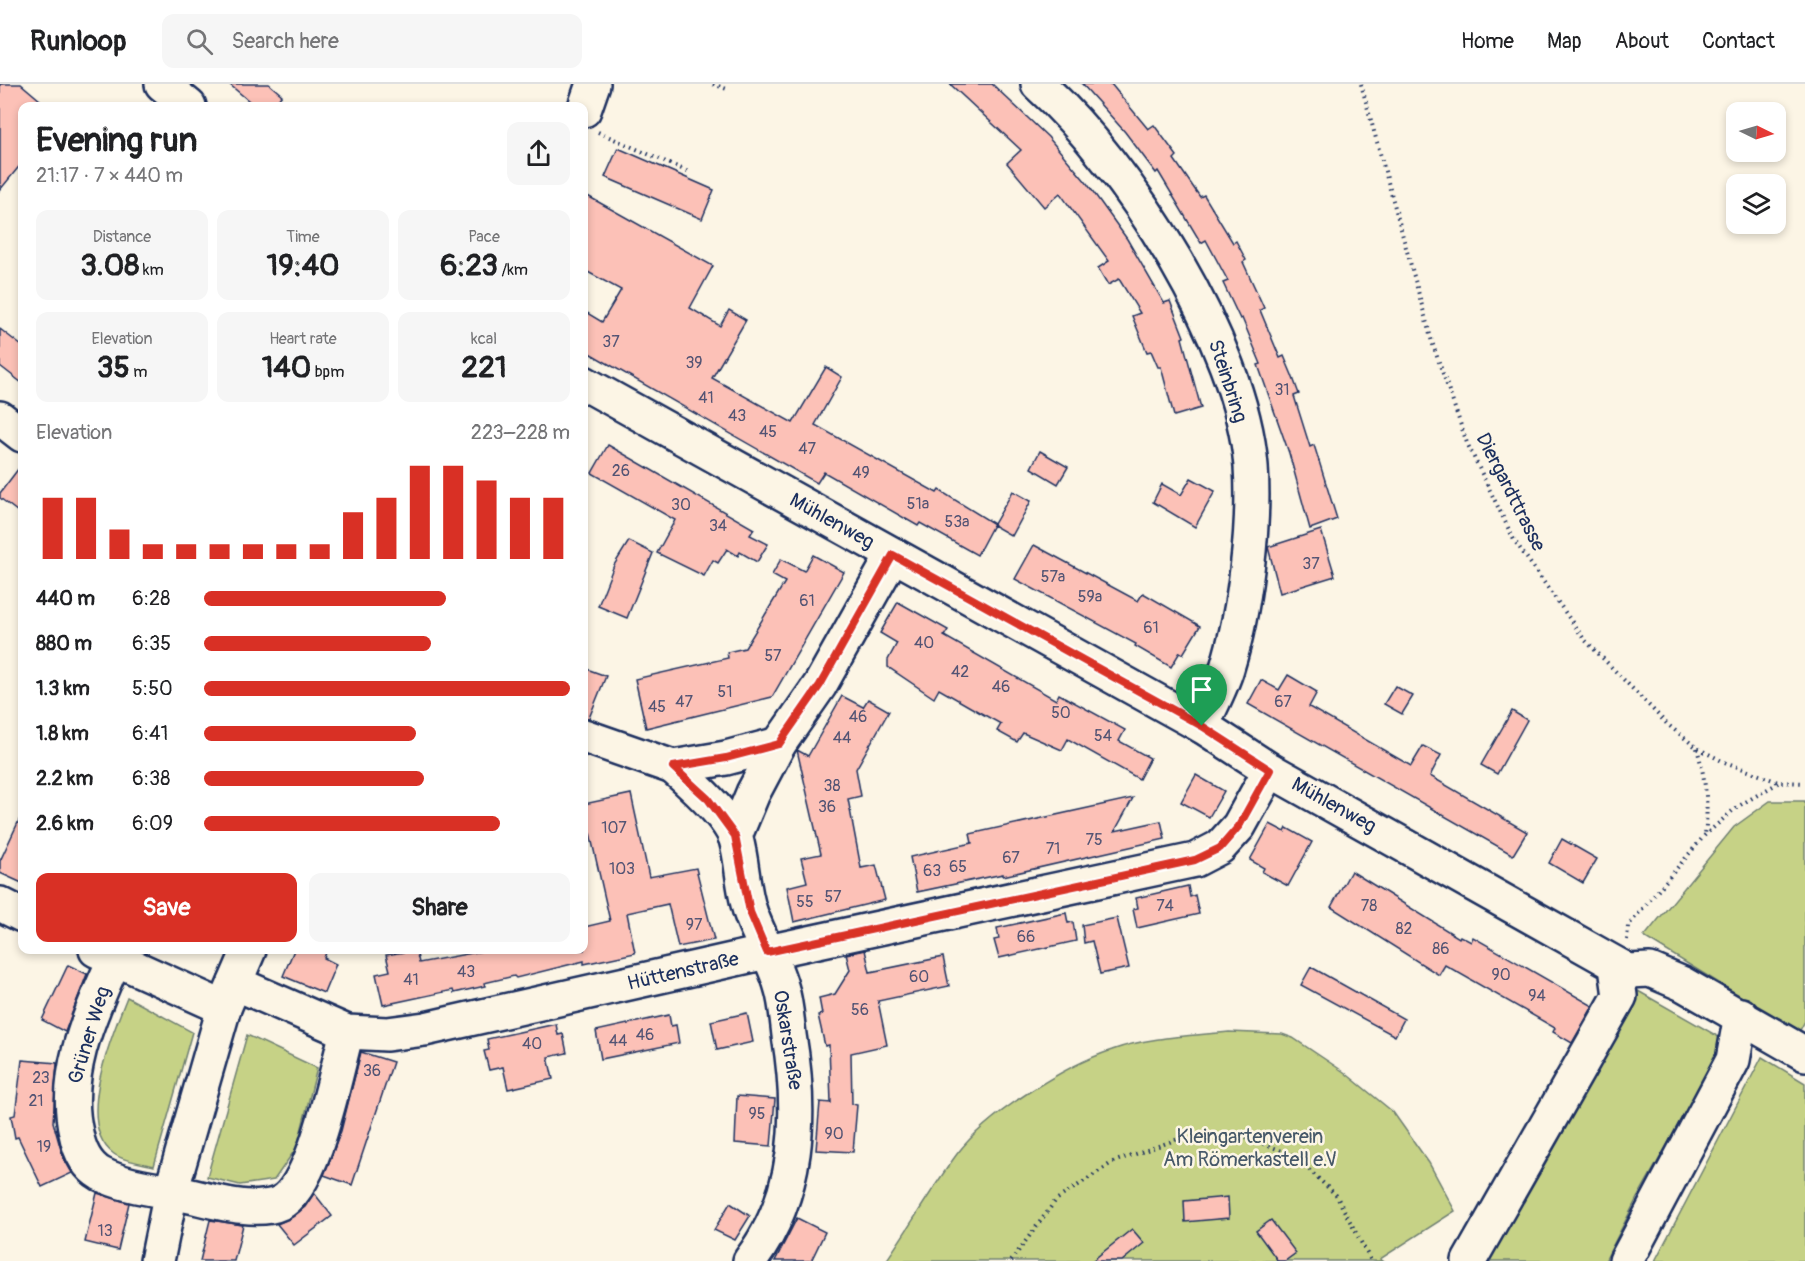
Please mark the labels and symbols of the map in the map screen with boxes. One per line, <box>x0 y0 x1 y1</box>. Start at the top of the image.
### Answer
north arrow <box>1726 102 1786 162</box>
house number: 37 <box>602 332 620 352</box>
street label: Steinbring <box>1203 336 1253 426</box>
house number: 39 <box>685 353 703 373</box>
house number: 31 <box>1274 380 1290 400</box>
house number: 41 <box>698 388 714 408</box>
house number: 43 <box>728 406 746 426</box>
house number: 45 <box>759 422 777 442</box>
street label: Diergardttrasse <box>1471 429 1552 555</box>
house number: 47 <box>798 439 816 459</box>
house number: 26 <box>612 461 630 481</box>
house number: 49 <box>852 463 870 483</box>
street label: Mühlenweg <box>785 487 879 555</box>
house number: 51a <box>907 494 929 514</box>
house number: 30 <box>671 495 691 515</box>
house number: 53a <box>944 512 970 532</box>
house number: 34 <box>709 516 727 536</box>
house number: 37 <box>1302 554 1320 574</box>
house number: 57a <box>1041 567 1065 587</box>
house number: 59a <box>1078 587 1102 607</box>
house number: 61 <box>799 591 815 611</box>
house number: 61 <box>1143 618 1159 638</box>
house number: 40 <box>914 633 934 653</box>
house number: 57 <box>764 646 782 666</box>
house number: 42 <box>951 662 969 682</box>
pin <box>1176 664 1227 726</box>
house number: 46 <box>992 677 1010 697</box>
house number: 51 <box>718 682 732 702</box>
house number: 47 <box>675 692 693 712</box>
house number: 67 <box>1274 692 1292 712</box>
house number: 45 <box>648 697 666 717</box>
house number: 50 <box>1051 703 1071 723</box>
house number: 46 <box>849 707 867 727</box>
house number: 54 <box>1094 726 1112 746</box>
house number: 44 <box>833 728 851 748</box>
street label: Mühlenweg <box>1287 771 1381 839</box>
house number: 38 <box>824 776 841 796</box>
house number: 36 <box>818 797 836 817</box>
house number: 107 <box>601 818 627 838</box>
house number: 75 <box>1085 830 1103 850</box>
house number: 71 <box>1046 839 1060 859</box>
house number: 67 <box>1002 848 1020 868</box>
house number: 65 <box>949 857 967 877</box>
house number: 103 <box>609 859 635 879</box>
house number: 63 <box>923 861 941 881</box>
house number: 57 <box>824 887 842 907</box>
house number: 55 <box>796 892 814 912</box>
house number: 74 <box>1156 896 1174 916</box>
house number: 78 <box>1361 896 1377 916</box>
house number: 97 <box>686 915 703 935</box>
house number: 82 <box>1395 919 1413 939</box>
house number: 66 <box>1017 927 1035 947</box>
house number: 86 <box>1432 939 1450 959</box>
street label: Hüttenstraße <box>625 946 741 996</box>
house number: 43 <box>457 962 475 982</box>
house number: 90 <box>1491 965 1511 985</box>
house number: 60 <box>909 967 929 987</box>
house number: 41 <box>403 970 419 990</box>
street label: Grüner Weg <box>62 983 116 1087</box>
house number: 94 <box>1528 986 1546 1006</box>
street label: Oskarstraße <box>768 988 808 1092</box>
house number: 56 <box>851 1000 869 1020</box>
house number: 46 <box>636 1025 654 1045</box>
house number: 44 <box>609 1031 627 1051</box>
house number: 40 <box>522 1034 542 1054</box>
house number: 36 <box>363 1061 381 1081</box>
house number: 23 <box>32 1068 50 1088</box>
house number: 21 <box>28 1091 44 1111</box>
house number: 95 <box>749 1104 765 1124</box>
house number: 90 <box>824 1124 844 1144</box>
park label: Kleingartenverein Am Römerkastell e.V <box>1163 1124 1337 1172</box>
house number: 19 <box>37 1137 51 1157</box>
house number: 13 <box>97 1221 113 1241</box>

